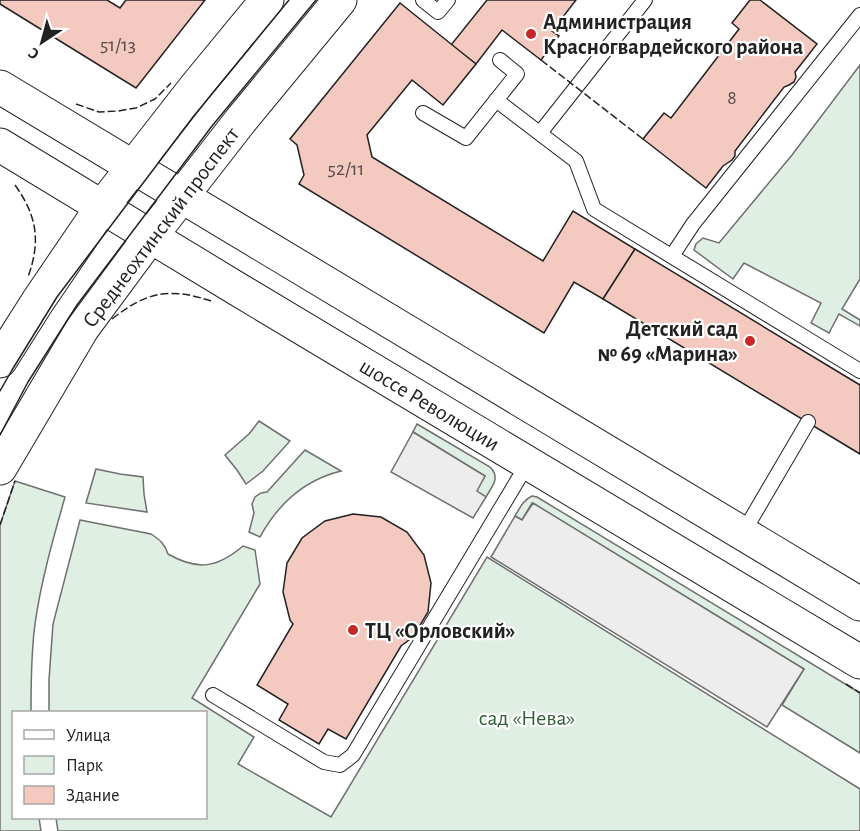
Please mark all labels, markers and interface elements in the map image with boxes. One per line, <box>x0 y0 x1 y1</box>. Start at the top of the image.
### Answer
place label: Администрация Красногвардейского района <box>543 11 803 58</box>
north arrow <box>12 12 72 72</box>
marker: Администрация Красногвардейского района <box>524 27 538 41</box>
house number: 51/13 <box>100 35 136 55</box>
text: С <box>25 44 42 62</box>
house number: 8 <box>727 88 737 108</box>
street label: Среднеохтинский проспект <box>78 123 244 332</box>
house number: 52/11 <box>328 159 364 179</box>
place label: Детский сад № 69 «Марина» <box>597 318 738 365</box>
marker: Детский сад № 69 «Марина» <box>743 334 757 348</box>
street label: шоссе Революции <box>356 355 503 455</box>
place label: ТЦ «Орловский» <box>365 620 515 642</box>
marker: ТЦ «Орловский» <box>346 623 360 637</box>
park label: сад «Нева» <box>479 707 575 729</box>
legend <box>12 711 207 819</box>
text: Улица <box>66 727 111 745</box>
text: Парк <box>66 757 104 775</box>
text: Здание <box>66 787 120 805</box>

